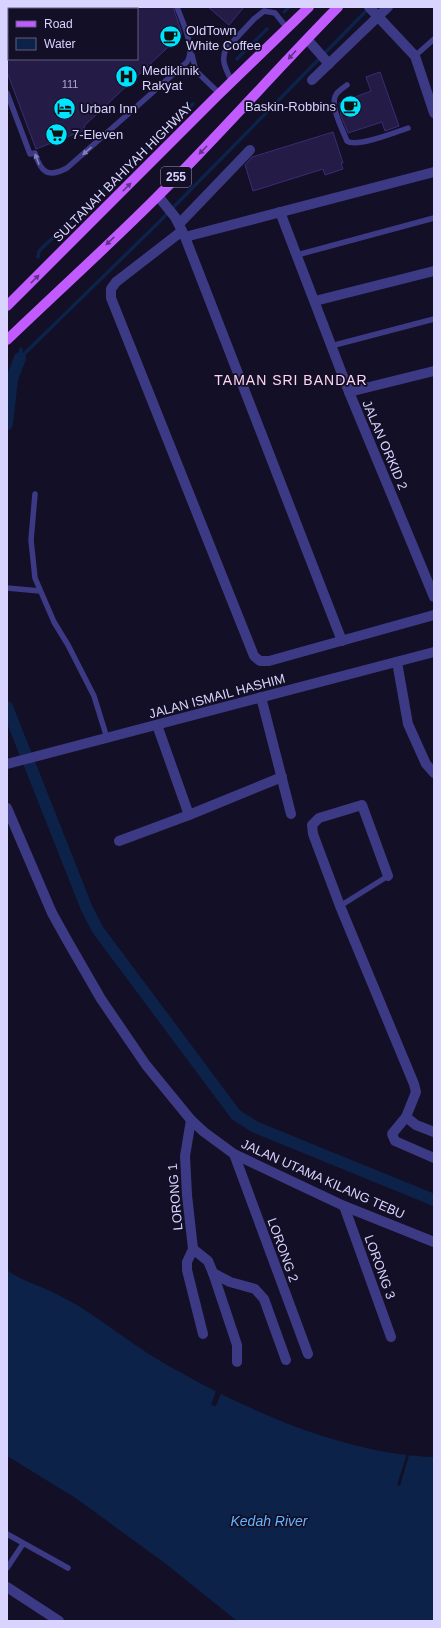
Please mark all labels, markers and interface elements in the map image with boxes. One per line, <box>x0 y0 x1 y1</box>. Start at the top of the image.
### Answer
legend <box>8 8 138 60</box>
text: Road <box>44 17 73 31</box>
place label: OldTown White Coffee <box>186 23 261 53</box>
cafe icon: OldTown White Coffee <box>157 24 183 50</box>
text: Water <box>44 37 76 51</box>
one-way arrow <box>287 50 297 60</box>
place label: Mediklinik Rakyat <box>142 63 200 93</box>
hospital icon: Mediklinik Rakyat <box>114 64 140 90</box>
house number: 111 <box>62 78 78 90</box>
cafe icon: Baskin-Robbins <box>338 93 364 119</box>
hotel icon: Urban Inn <box>51 95 77 121</box>
street label: SULTANAH BAHIYAH HIGHWAY <box>50 99 196 245</box>
place label: Baskin-Robbins <box>245 99 336 114</box>
place label: Urban Inn <box>80 101 137 116</box>
supermarket icon: 7-Eleven <box>43 121 69 147</box>
place label: 7-Eleven <box>72 127 123 142</box>
one-way arrow <box>198 145 208 155</box>
one-way arrow <box>81 147 92 156</box>
one-way arrow <box>34 153 40 165</box>
road number: 255 <box>161 167 191 187</box>
one-way arrow <box>122 182 131 192</box>
one-way arrow <box>106 236 115 245</box>
one-way arrow <box>30 274 40 284</box>
district label: TAMAN SRI BANDAR <box>214 372 368 388</box>
street label: JALAN ORKID 2 <box>359 398 411 492</box>
street label: JALAN ISMAIL HASHIM <box>147 671 287 721</box>
street label: JALAN UTAMA KILANG TEBU <box>239 1136 407 1222</box>
street label: LORONG 1 <box>165 1163 185 1231</box>
street label: LORONG 2 <box>264 1216 302 1284</box>
street label: LORONG 3 <box>361 1233 399 1301</box>
water label: Kedah River <box>230 1513 309 1529</box>

